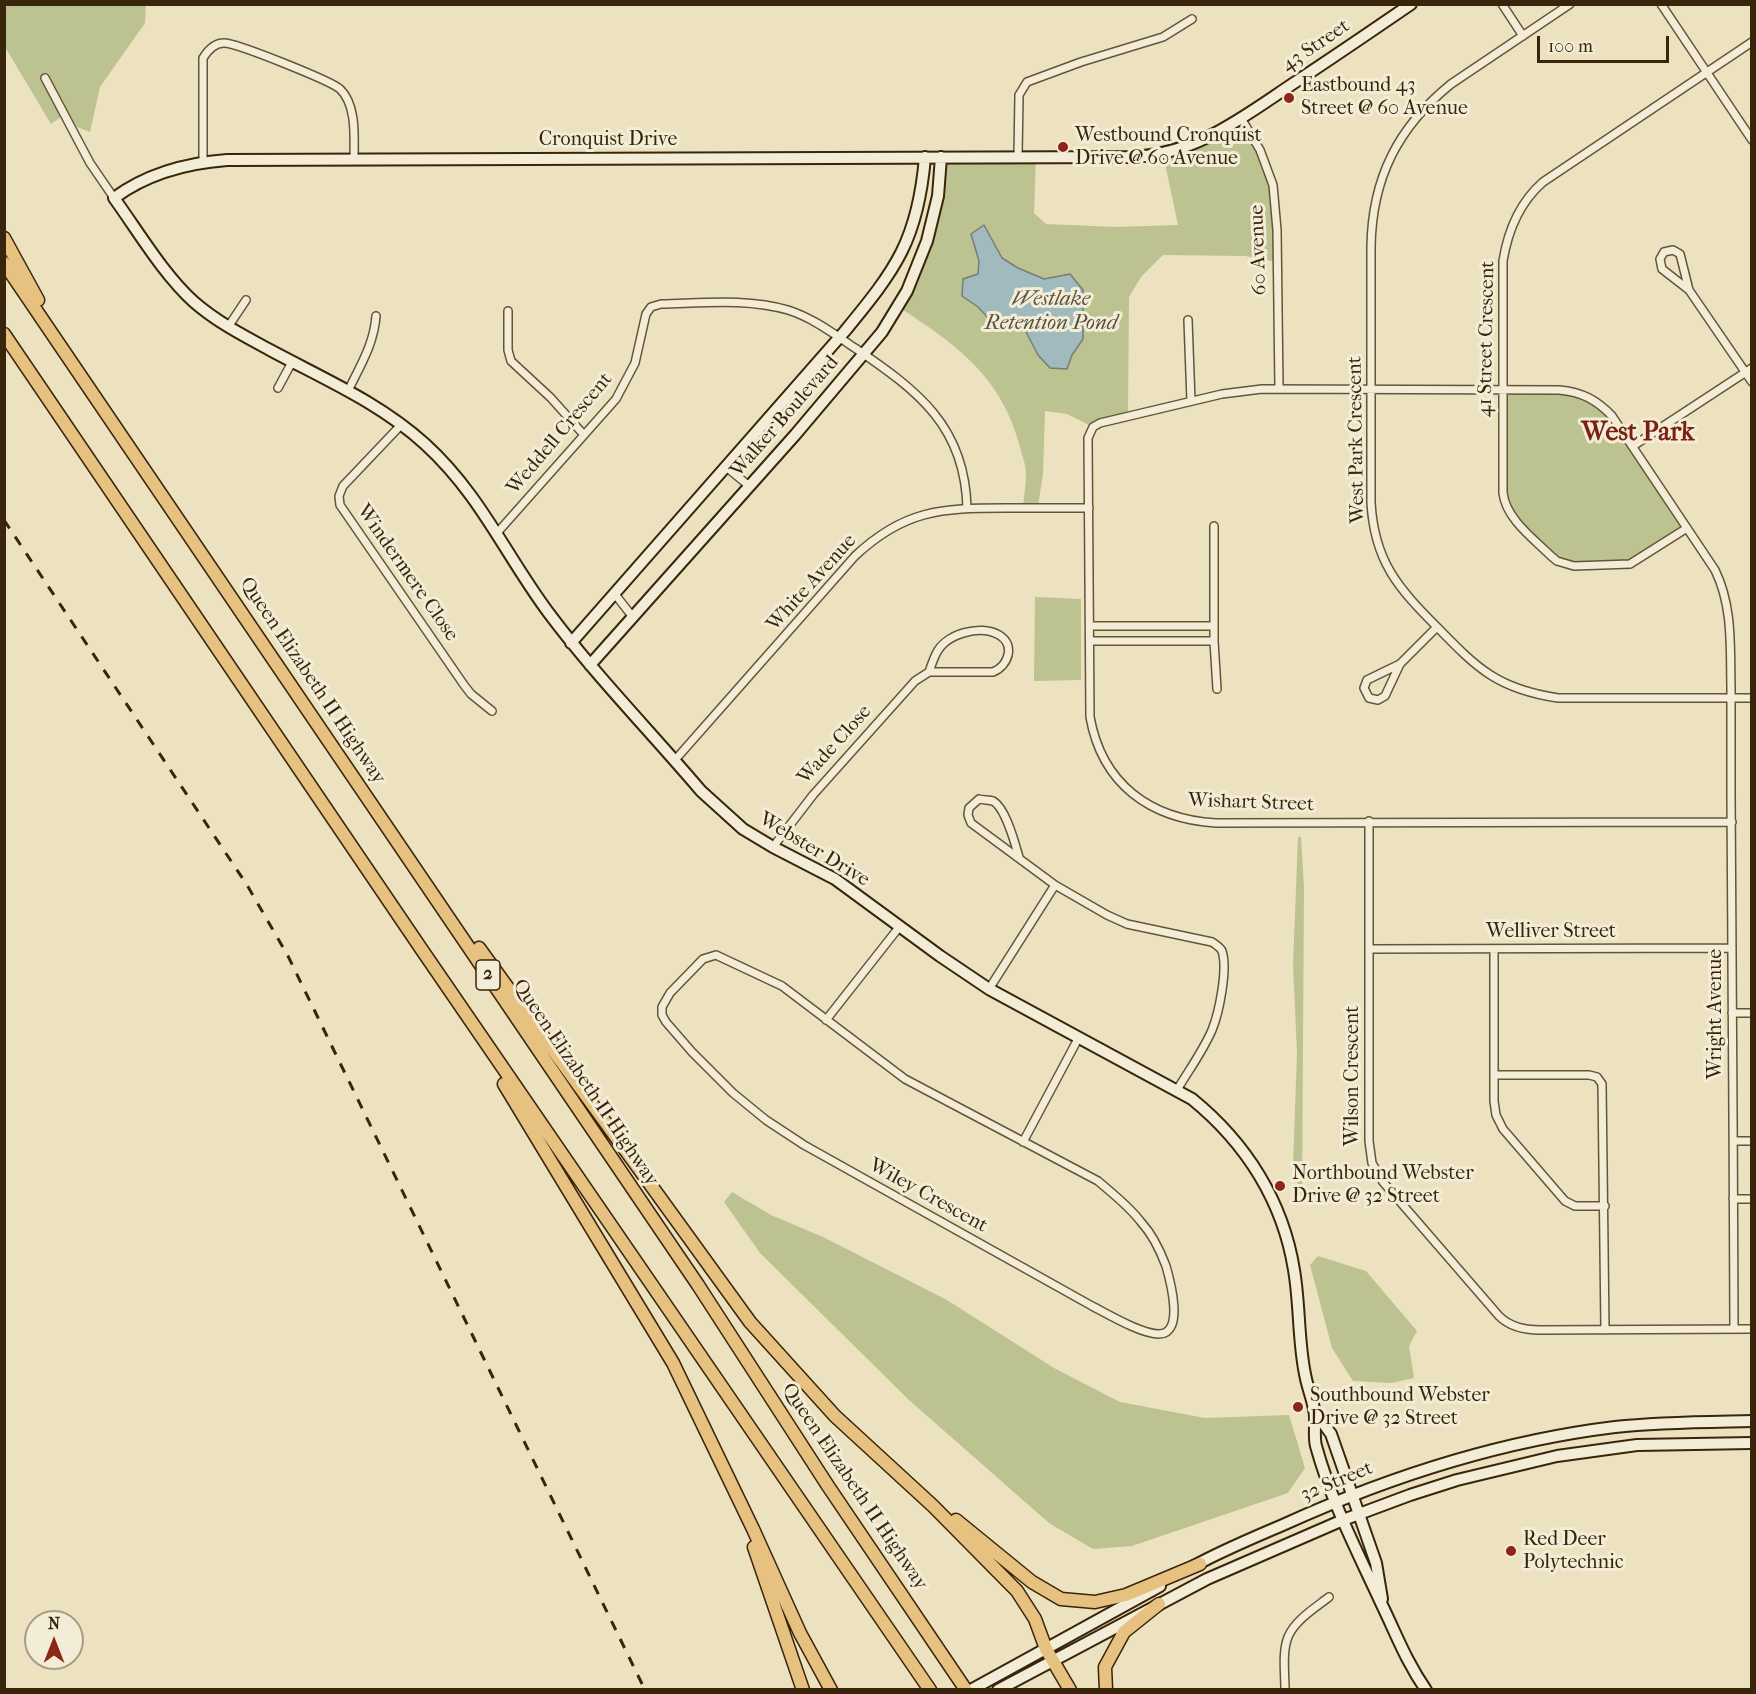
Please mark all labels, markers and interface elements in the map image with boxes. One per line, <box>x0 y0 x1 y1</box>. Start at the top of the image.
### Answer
street label: 43 Street <box>1277 15 1355 77</box>
scale bar <box>1540 24 1672 62</box>
text: 100 m <box>1548 36 1593 57</box>
place label: Eastbound 43 Street @ 60 Avenue <box>1301 74 1468 121</box>
marker: Eastbound 43 Street @ 60 Avenue <box>1282 91 1296 105</box>
place label: Westbound Cronquist Drive @ 60 Avenue <box>1075 124 1262 171</box>
street label: Cronquist Drive <box>539 128 677 152</box>
marker: Westbound Cronquist Drive @ 60 Avenue <box>1056 140 1070 154</box>
street label: 60 Avenue <box>1245 204 1273 296</box>
street label: 41 Street Crescent <box>1474 260 1500 418</box>
water label: Westlake Retention Pond <box>985 287 1117 337</box>
street label: Walker Boulevard <box>726 351 844 483</box>
street label: West Park Crescent <box>1344 356 1370 524</box>
street label: Weddell Crescent <box>502 368 618 500</box>
district label: West Park <box>1582 418 1694 450</box>
street label: Windermere Close <box>351 500 463 646</box>
street label: White Avenue <box>762 529 862 637</box>
street label: Queen Elizabeth II Highway <box>234 573 390 789</box>
street label: Wade Close <box>793 700 877 790</box>
street label: Wishart Street <box>1188 789 1314 817</box>
street label: Webster Drive <box>754 808 874 892</box>
street label: Welliver Street <box>1486 920 1616 944</box>
street label: Wright Avenue <box>1704 949 1728 1079</box>
road number: 2 <box>476 960 500 990</box>
street label: Queen Elizabeth II Highway <box>507 975 663 1191</box>
street label: Wilson Crescent <box>1341 1006 1365 1146</box>
street label: Wiley Crescent <box>865 1154 991 1238</box>
place label: Northbound Webster Drive @ 32 Street <box>1292 1162 1474 1209</box>
marker: Northbound Webster Drive @ 32 Street <box>1273 1179 1287 1193</box>
street label: Queen Elizabeth II Highway <box>776 1379 932 1595</box>
place label: Southbound Webster Drive @ 32 Street <box>1310 1384 1490 1431</box>
marker: Southbound Webster Drive @ 32 Street <box>1291 1400 1305 1414</box>
street label: 32 Street <box>1297 1457 1377 1507</box>
place label: Red Deer Polytechnic <box>1523 1528 1624 1575</box>
marker: Red Deer Polytechnic <box>1504 1544 1518 1558</box>
north arrow <box>24 1610 84 1670</box>
text: N <box>48 1614 60 1633</box>

